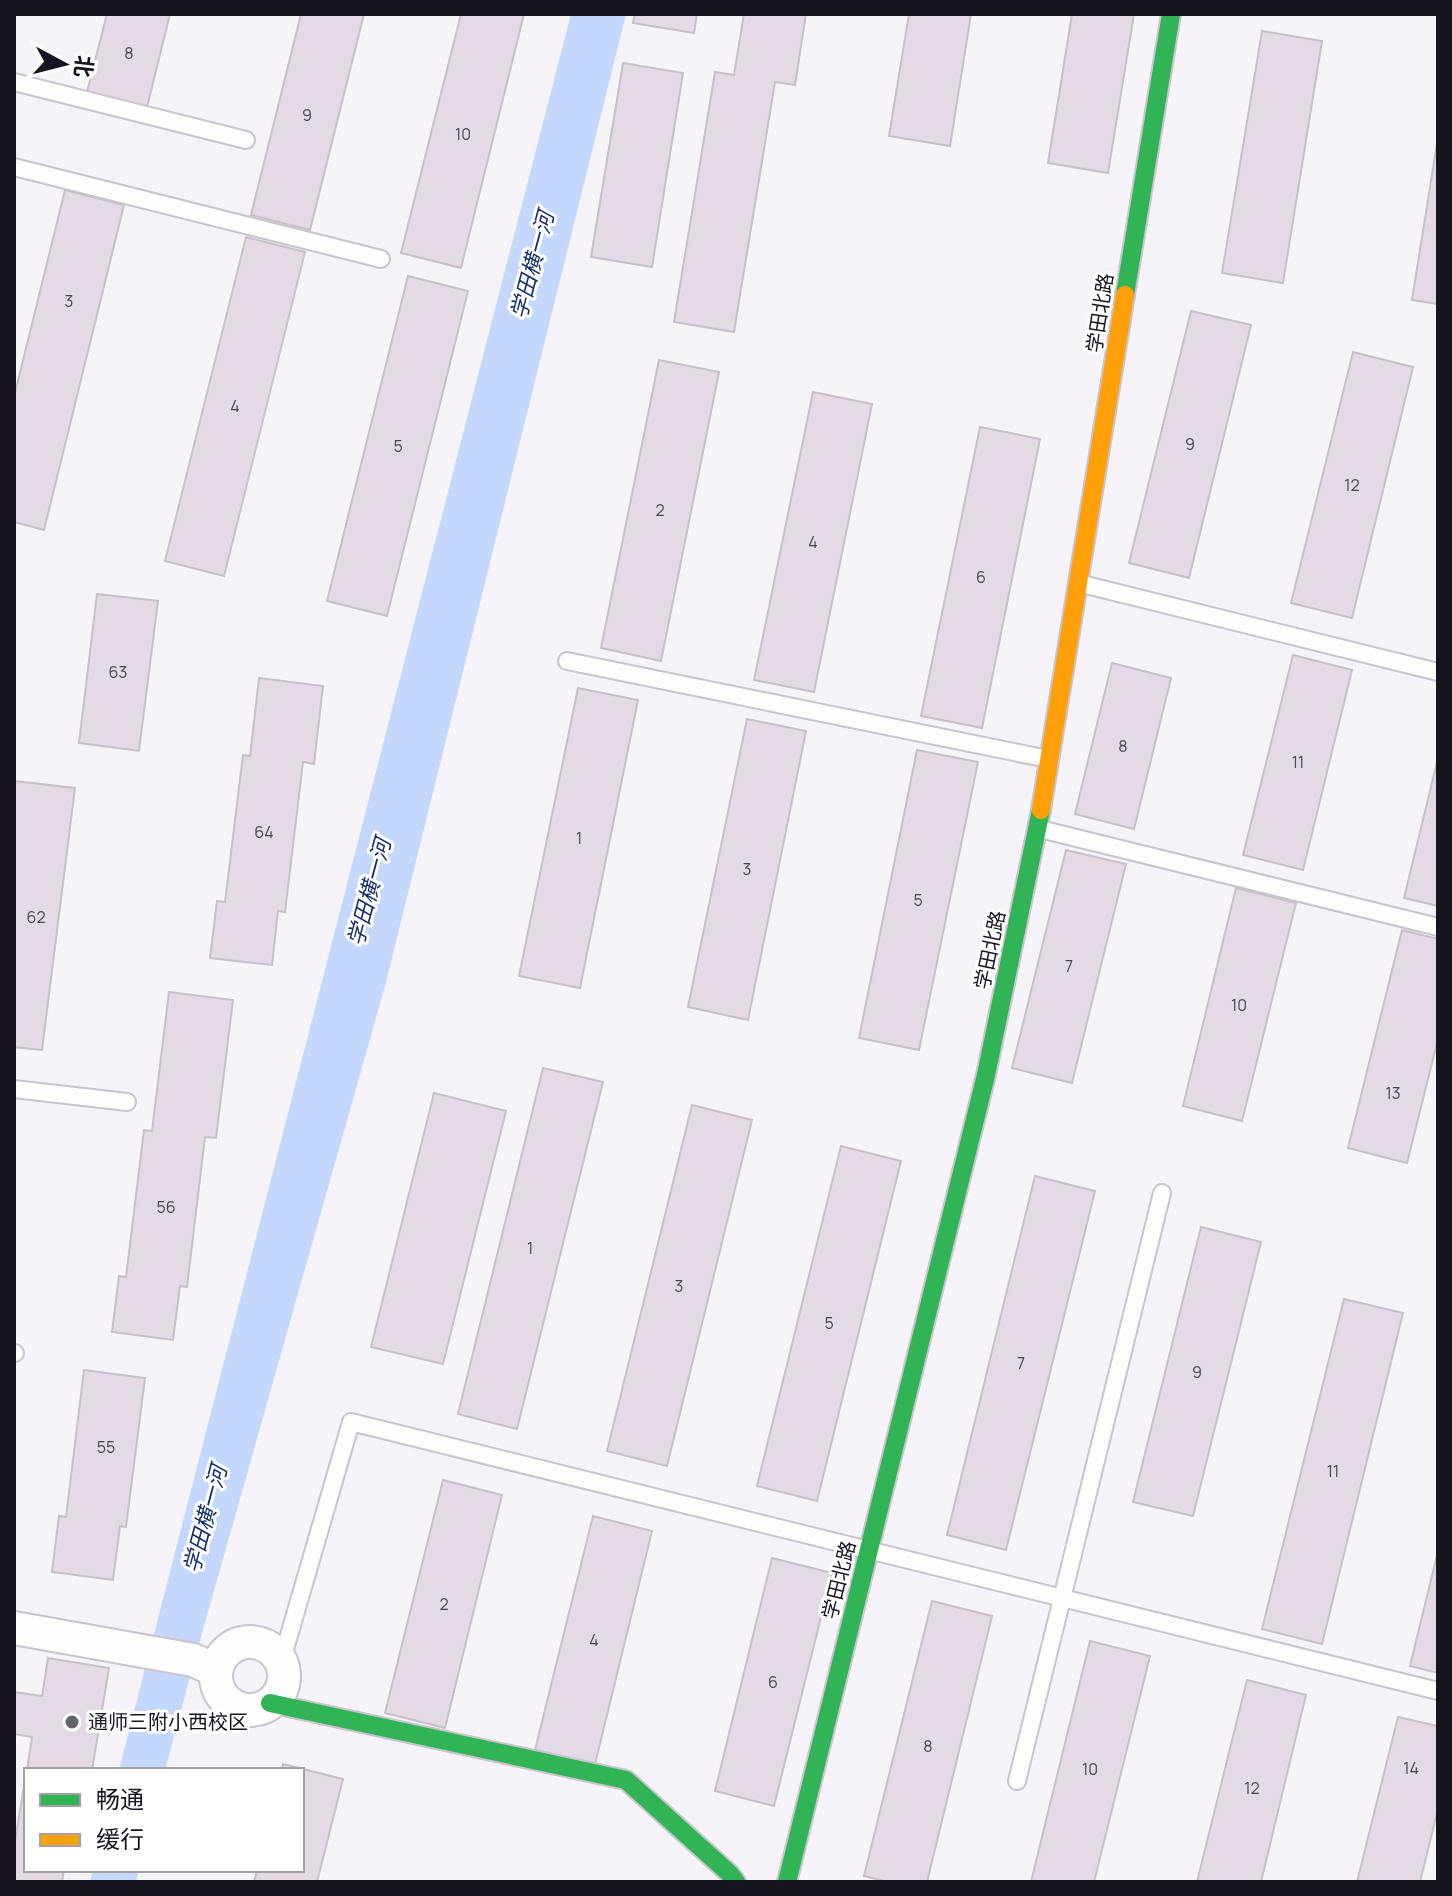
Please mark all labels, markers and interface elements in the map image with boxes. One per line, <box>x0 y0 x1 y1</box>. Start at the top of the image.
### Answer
north arrow <box>24 24 104 104</box>
house number: 8 <box>124 42 134 64</box>
text: 北 <box>68 54 100 79</box>
house number: 9 <box>302 104 312 126</box>
house number: 10 <box>455 123 471 145</box>
water label: 学田横一河 <box>503 204 562 322</box>
street label: 学田北路 <box>1080 271 1119 355</box>
house number: 3 <box>65 290 73 312</box>
house number: 4 <box>230 395 240 417</box>
house number: 9 <box>1185 433 1195 455</box>
house number: 5 <box>393 435 403 457</box>
house number: 12 <box>1344 474 1360 496</box>
house number: 2 <box>655 499 665 521</box>
house number: 4 <box>808 531 818 553</box>
house number: 6 <box>976 566 986 588</box>
house number: 63 <box>109 661 127 683</box>
house number: 8 <box>1118 735 1128 757</box>
house number: 11 <box>1292 751 1304 773</box>
house number: 64 <box>254 821 274 843</box>
house number: 1 <box>576 827 582 849</box>
water label: 学田横一河 <box>340 831 399 949</box>
house number: 3 <box>743 858 751 880</box>
house number: 5 <box>913 889 923 911</box>
house number: 62 <box>26 906 46 928</box>
street label: 学田北路 <box>968 908 1011 992</box>
house number: 7 <box>1065 955 1073 977</box>
house number: 10 <box>1231 994 1247 1016</box>
house number: 13 <box>1385 1082 1401 1104</box>
house number: 56 <box>156 1196 176 1218</box>
house number: 1 <box>527 1237 533 1259</box>
house number: 3 <box>675 1275 683 1297</box>
house number: 5 <box>824 1312 834 1334</box>
house number: 7 <box>1017 1352 1025 1374</box>
house number: 9 <box>1192 1361 1202 1383</box>
house number: 55 <box>97 1436 115 1458</box>
water label: 学田横一河 <box>176 1458 235 1576</box>
house number: 11 <box>1327 1460 1339 1482</box>
street label: 学田北路 <box>816 1538 861 1622</box>
house number: 2 <box>439 1593 449 1615</box>
house number: 4 <box>589 1629 599 1651</box>
house number: 6 <box>768 1671 778 1693</box>
place label: 通师三附小西校区 <box>88 1708 248 1735</box>
marker: 通师三附小西校区 <box>63 1713 81 1731</box>
house number: 8 <box>923 1735 933 1757</box>
house number: 14 <box>1403 1757 1419 1779</box>
house number: 10 <box>1082 1758 1098 1780</box>
legend <box>24 1768 304 1872</box>
house number: 12 <box>1244 1777 1260 1799</box>
text: 畅通 <box>96 1782 144 1815</box>
text: 缓行 <box>96 1822 144 1855</box>

